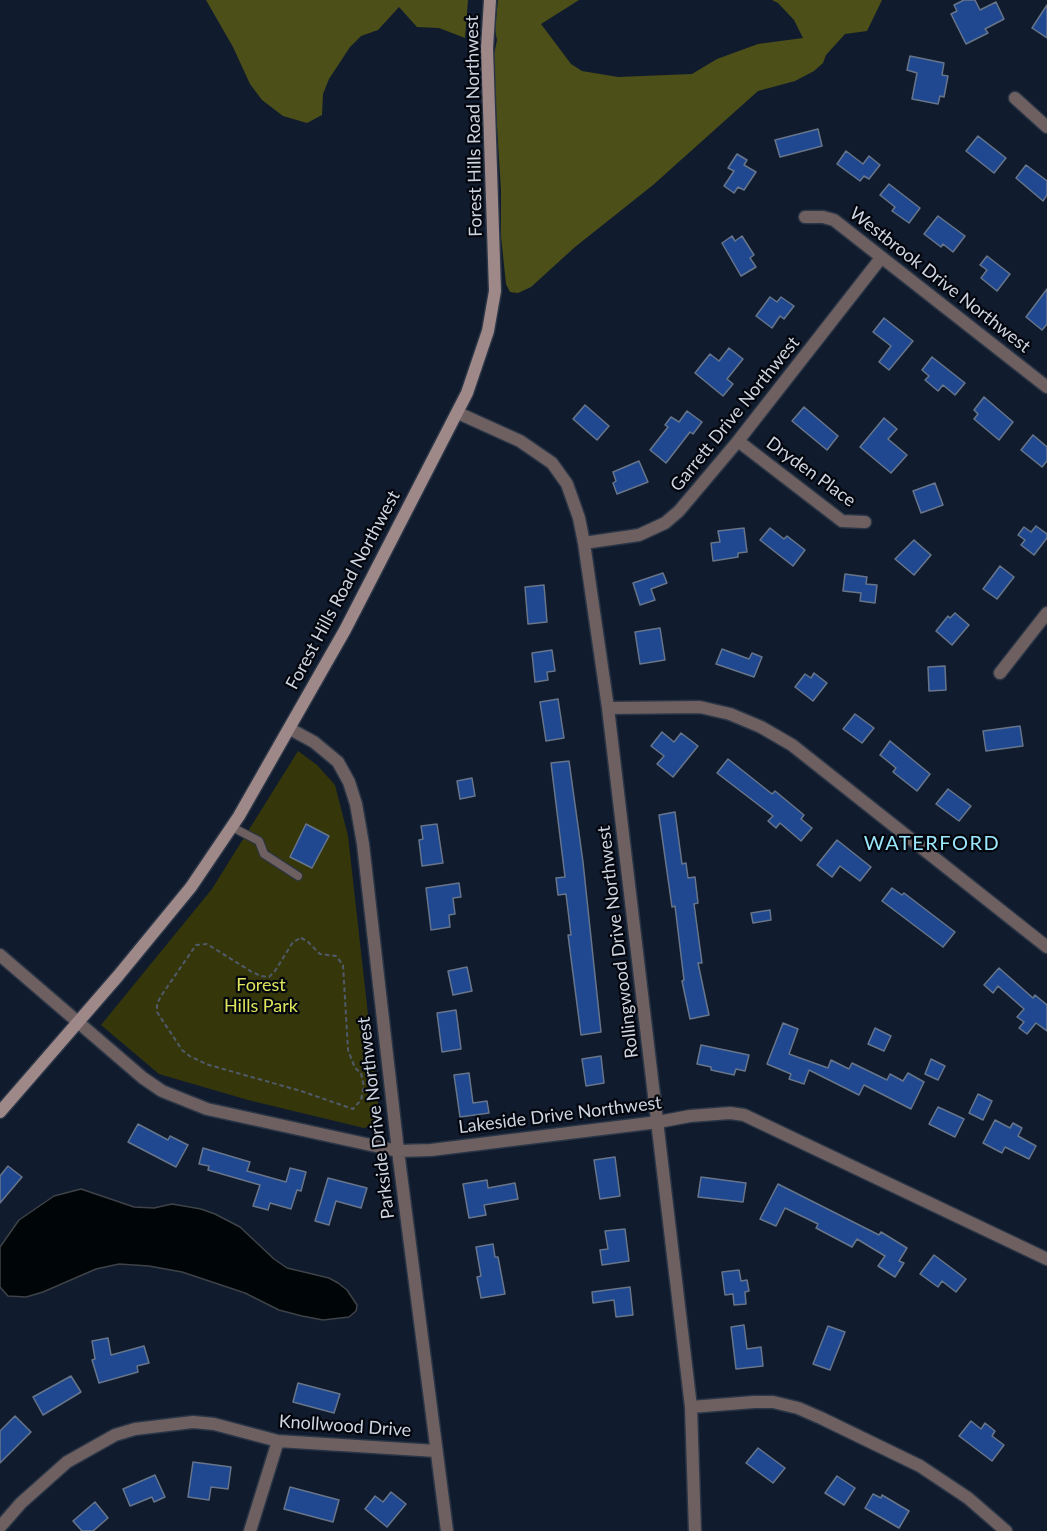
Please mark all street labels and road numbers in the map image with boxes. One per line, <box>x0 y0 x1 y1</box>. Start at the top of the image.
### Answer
street label: Forest Hills Road Northwest <box>461 15 487 237</box>
street label: Westbrook Drive Northwest <box>845 203 1035 357</box>
street label: Garrett Drive Northwest <box>666 332 804 496</box>
street label: Dryden Place <box>762 432 860 512</box>
street label: Forest Hills Road Northwest <box>281 487 405 693</box>
street label: Rollingwood Drive Northwest <box>593 824 643 1060</box>
street label: Parkside Drive Northwest <box>353 1016 399 1220</box>
street label: Lakeside Drive Northwest <box>457 1092 663 1138</box>
street label: Knollwood Drive <box>278 1411 412 1441</box>

